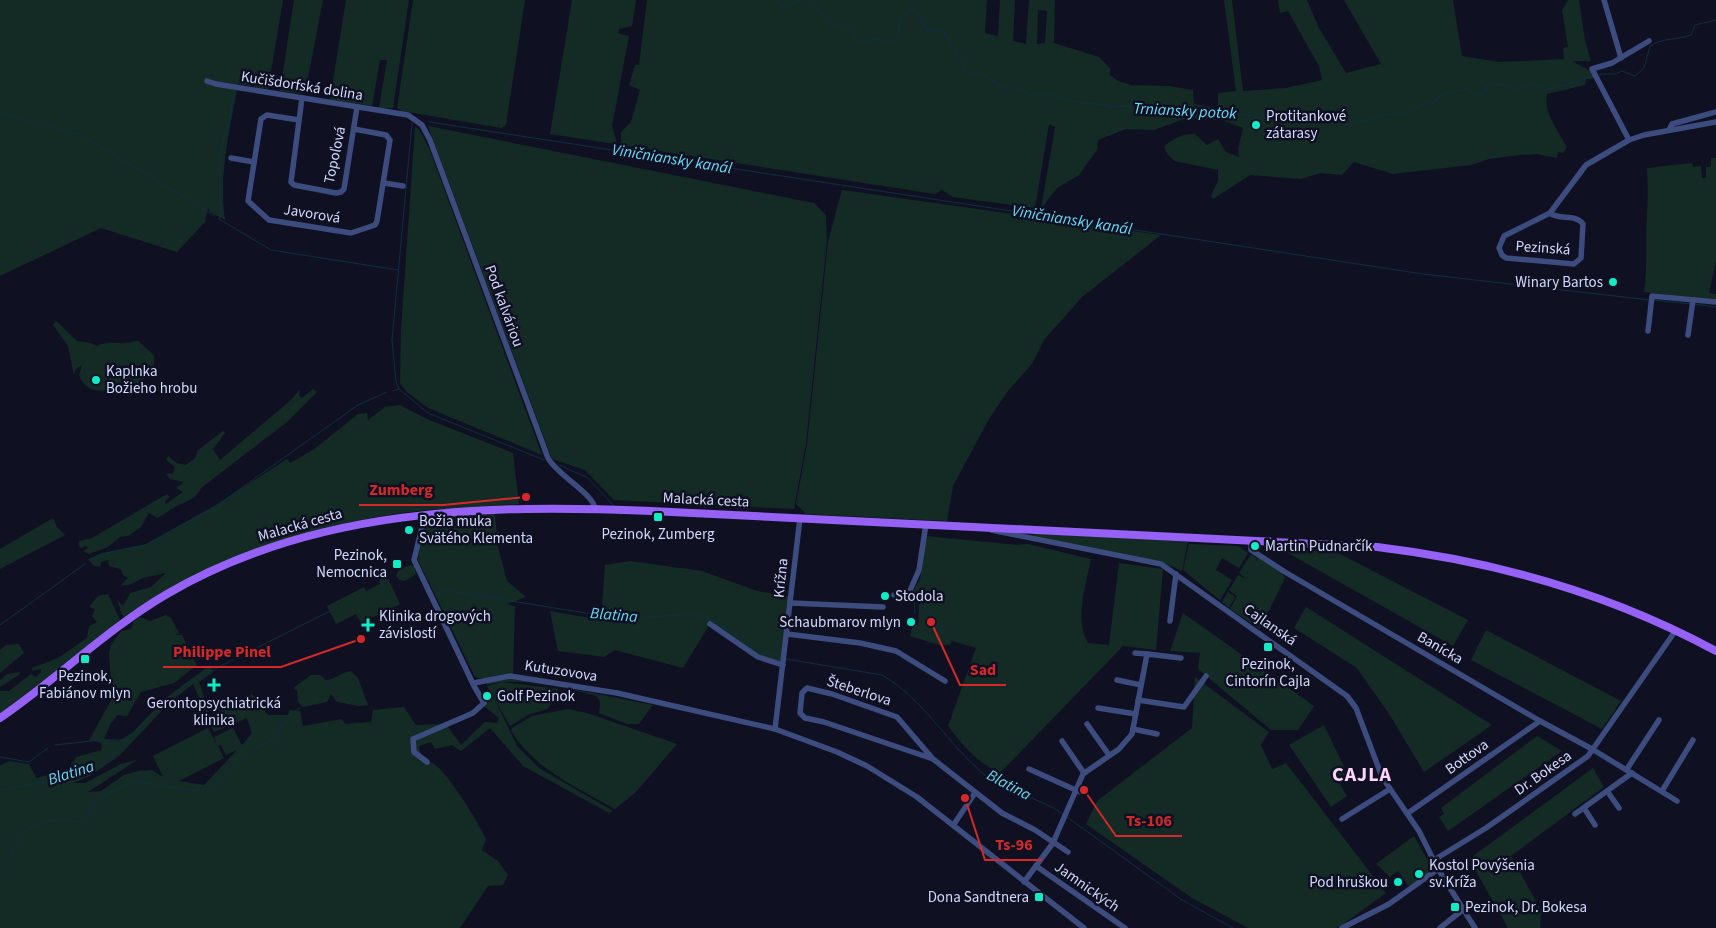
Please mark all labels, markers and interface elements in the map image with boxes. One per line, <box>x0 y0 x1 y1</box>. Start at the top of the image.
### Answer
street label: Kučišdorfská dolina <box>239 66 365 106</box>
water label: Trniansky potok <box>1133 97 1238 125</box>
place label: Protitankové zátarasy <box>1266 106 1346 144</box>
marker: Protitankové zátarasy <box>1250 119 1262 131</box>
street label: Topoľová <box>319 124 351 186</box>
water label: Viničniansky kanál <box>610 139 734 179</box>
street label: Javorová <box>282 199 342 229</box>
water label: Viničniansky kanál <box>1010 200 1134 240</box>
street label: Pezinská <box>1515 236 1571 260</box>
street label: Pod kalváriou <box>479 262 529 350</box>
place label: Winary Bartos <box>1515 272 1603 293</box>
marker: Winary Bartos <box>1607 276 1619 288</box>
place label: Kaplnka Božieho hrobu <box>106 361 197 399</box>
marker: Kaplnka Božieho hrobu <box>90 374 102 386</box>
callout: Zumberg <box>359 474 443 505</box>
text: Zumberg <box>369 479 433 501</box>
street label: Malacká cesta <box>662 487 750 513</box>
street label: Malacká cesta <box>255 503 345 547</box>
place label: Božia muka Svätého Klementa <box>419 511 533 549</box>
marker: Pezinok, Zumberg <box>652 511 664 523</box>
marker: Božia muka Svätého Klementa <box>403 524 415 536</box>
place label: Pezinok, Zumberg <box>601 524 715 545</box>
place label: Martin Pudnarčík <box>1265 536 1373 557</box>
marker: Martin Pudnarčík <box>1249 540 1261 552</box>
place label: Pezinok, Nemocnica <box>316 545 387 583</box>
street label: Krížna <box>768 557 794 599</box>
marker: Pezinok, Nemocnica <box>391 558 403 570</box>
place label: Stodola <box>895 586 944 607</box>
marker: Stodola <box>879 590 891 602</box>
street label: Cajlanská <box>1239 599 1301 651</box>
water label: Blatina <box>589 602 639 628</box>
place label: Klinika drogových závislostí <box>379 606 491 644</box>
place label: Schaubmarov mlyn <box>779 612 901 633</box>
marker: Schaubmarov mlyn <box>905 616 917 628</box>
marker: Klinika drogových závislostí <box>361 618 375 632</box>
street label: Banícka <box>1413 626 1467 670</box>
callout: Philippe Pinel <box>163 636 281 667</box>
text: Philippe Pinel <box>173 641 271 663</box>
marker: Pezinok, Cintorín Cajla <box>1262 641 1274 653</box>
marker: Pezinok, Fabiánov mlyn <box>79 653 91 665</box>
callout: Sad <box>960 654 1006 685</box>
place label: Pezinok, Cintorín Cajla <box>1226 654 1310 692</box>
street label: Kutuzovova <box>523 655 599 687</box>
text: Sad <box>970 659 996 681</box>
place label: Pezinok, Fabiánov mlyn <box>39 666 131 704</box>
street label: Šteberlova <box>824 671 894 711</box>
marker: Gerontopsychiatrická klinika <box>207 678 221 692</box>
place label: Golf Pezinok <box>497 686 576 707</box>
marker: Golf Pezinok <box>481 690 493 702</box>
place label: Gerontopsychiatrická klinika <box>147 693 281 731</box>
street label: Bottova <box>1441 734 1493 780</box>
street label: Dr. Bokesa <box>1510 746 1576 800</box>
water label: Blatina <box>45 755 97 791</box>
district label: CAJLA <box>1332 761 1392 789</box>
water label: Blatina <box>983 764 1036 806</box>
callout: Ts-106 <box>1116 805 1182 836</box>
text: Ts-106 <box>1126 810 1172 832</box>
callout: Ts-96 <box>985 829 1042 860</box>
text: Ts-96 <box>995 834 1033 856</box>
place label: Kostol Povýšenia sv.Kríža <box>1429 855 1535 893</box>
street label: Jamnických <box>1050 857 1124 917</box>
marker: Kostol Povýšenia sv.Kríža <box>1413 868 1425 880</box>
place label: Pod hruškou <box>1309 872 1388 893</box>
marker: Pod hruškou <box>1392 876 1404 888</box>
place label: Dona Sandtnera <box>928 887 1029 908</box>
marker: Dona Sandtnera <box>1033 891 1045 903</box>
place label: Pezinok, Dr. Bokesa <box>1465 897 1587 918</box>
marker: Pezinok, Dr. Bokesa <box>1449 901 1461 913</box>

